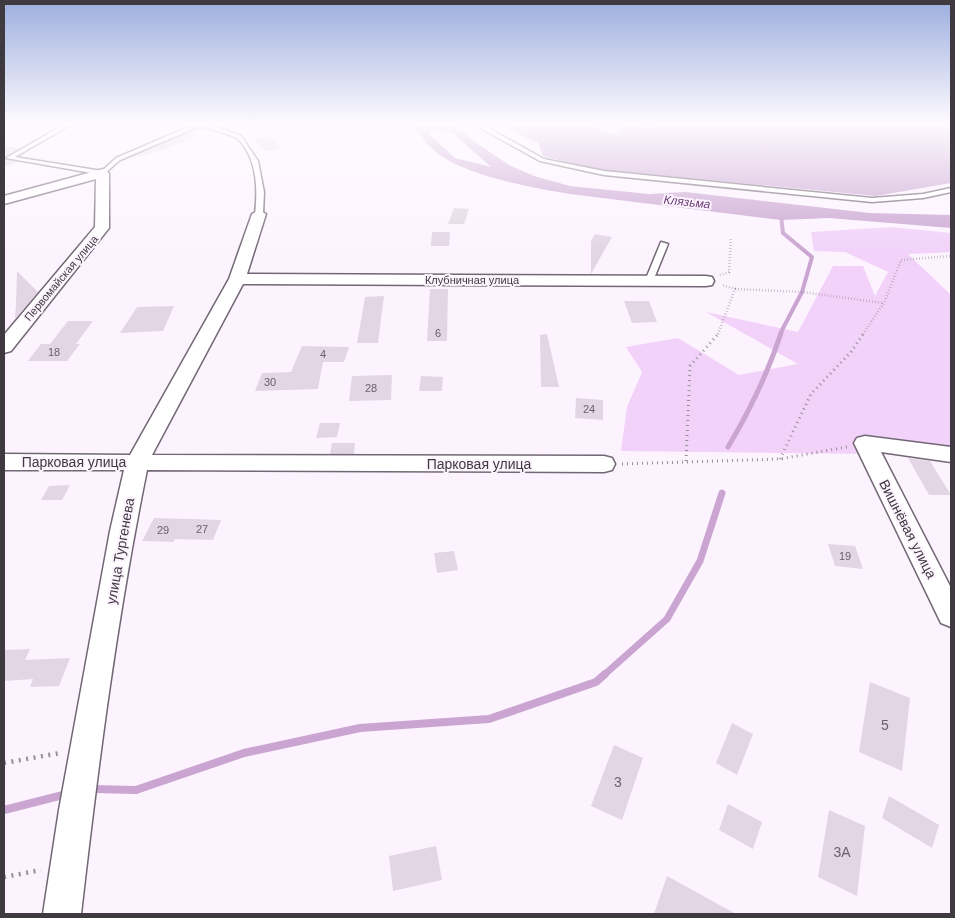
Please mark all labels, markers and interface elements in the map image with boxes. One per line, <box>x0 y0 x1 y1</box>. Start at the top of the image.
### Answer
water label: Клязьма <box>663 193 711 211</box>
street label: Первомайская улица <box>22 232 101 323</box>
street label: Клубничная улица <box>425 274 520 286</box>
house number: 6 <box>435 327 441 339</box>
house number: 18 <box>48 346 60 358</box>
house number: 4 <box>320 348 326 360</box>
house number: 30 <box>264 376 276 388</box>
house number: 28 <box>365 382 377 394</box>
house number: 24 <box>583 403 595 415</box>
street label: Парковая улица <box>22 454 127 470</box>
street label: Парковая улица <box>427 456 532 472</box>
street label: Вишнёвая улица <box>876 477 940 581</box>
street label: улица Тургенева <box>103 496 137 606</box>
house number: 27 <box>196 523 208 535</box>
house number: 29 <box>157 524 169 536</box>
house number: 19 <box>839 550 851 562</box>
house number: 5 <box>881 717 889 733</box>
house number: 3 <box>614 774 622 790</box>
house number: 3А <box>833 844 851 860</box>

